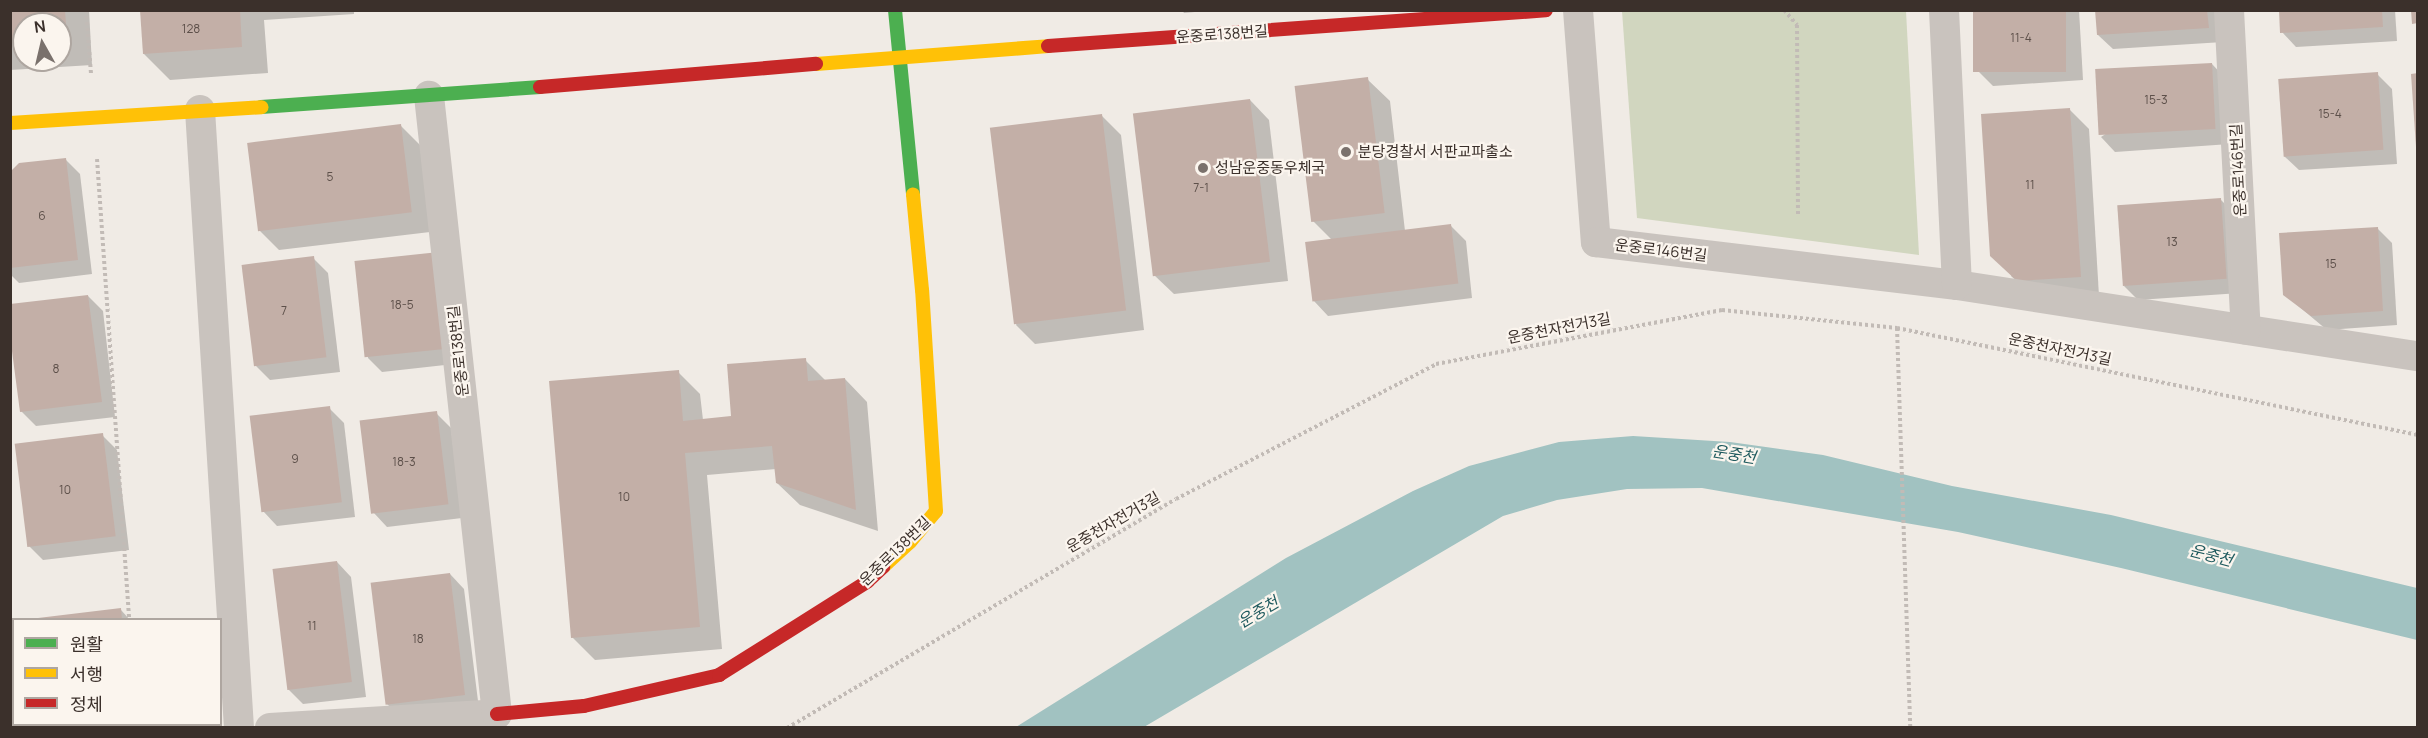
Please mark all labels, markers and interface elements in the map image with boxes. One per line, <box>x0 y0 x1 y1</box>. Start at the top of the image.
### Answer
north arrow <box>12 12 72 72</box>
text: N <box>33 14 47 38</box>
house number: 128 <box>182 22 200 36</box>
street label: 운중로138번길 <box>1176 22 1268 46</box>
house number: 11-4 <box>2010 31 2032 45</box>
house number: 15-3 <box>2144 93 2168 107</box>
house number: 15-4 <box>2318 107 2342 121</box>
street label: 운중로146번길 <box>2227 123 2249 217</box>
place label: 분당경찰서 서판교파출소 <box>1358 143 1513 161</box>
marker: 분당경찰서 서판교파출소 <box>1339 145 1353 159</box>
place label: 성남운중동우체국 <box>1215 159 1325 177</box>
marker: 성남운중동우체국 <box>1196 161 1210 175</box>
house number: 5 <box>327 170 333 184</box>
house number: 11 <box>2025 178 2035 192</box>
house number: 7-1 <box>1193 181 1209 195</box>
house number: 6 <box>38 209 46 223</box>
street label: 운중로146번길 <box>1614 235 1708 265</box>
house number: 13 <box>2166 235 2178 249</box>
house number: 15 <box>2325 257 2337 271</box>
house number: 18-5 <box>390 298 414 312</box>
house number: 7 <box>281 304 287 318</box>
street label: 운중로138번길 <box>444 304 472 398</box>
street label: 운중천자전거3길 <box>1506 309 1612 347</box>
street label: 운중천자전거3길 <box>2007 329 2113 369</box>
house number: 8 <box>53 362 59 376</box>
water label: 운중천 <box>1711 441 1757 467</box>
house number: 9 <box>291 452 299 466</box>
house number: 18-3 <box>392 455 416 469</box>
house number: 10 <box>59 483 71 497</box>
street label: 운중천자전거3길 <box>1063 488 1163 556</box>
house number: 10 <box>618 490 630 504</box>
street label: 운중로138번길 <box>856 513 934 589</box>
water label: 운중천 <box>2187 540 2235 570</box>
water label: 운중천 <box>1234 592 1282 632</box>
legend <box>12 618 222 726</box>
house number: 11 <box>307 619 317 633</box>
text: 원활 <box>70 632 103 656</box>
house number: 18 <box>412 632 424 646</box>
text: 서행 <box>70 662 103 686</box>
text: 정체 <box>70 692 103 716</box>

